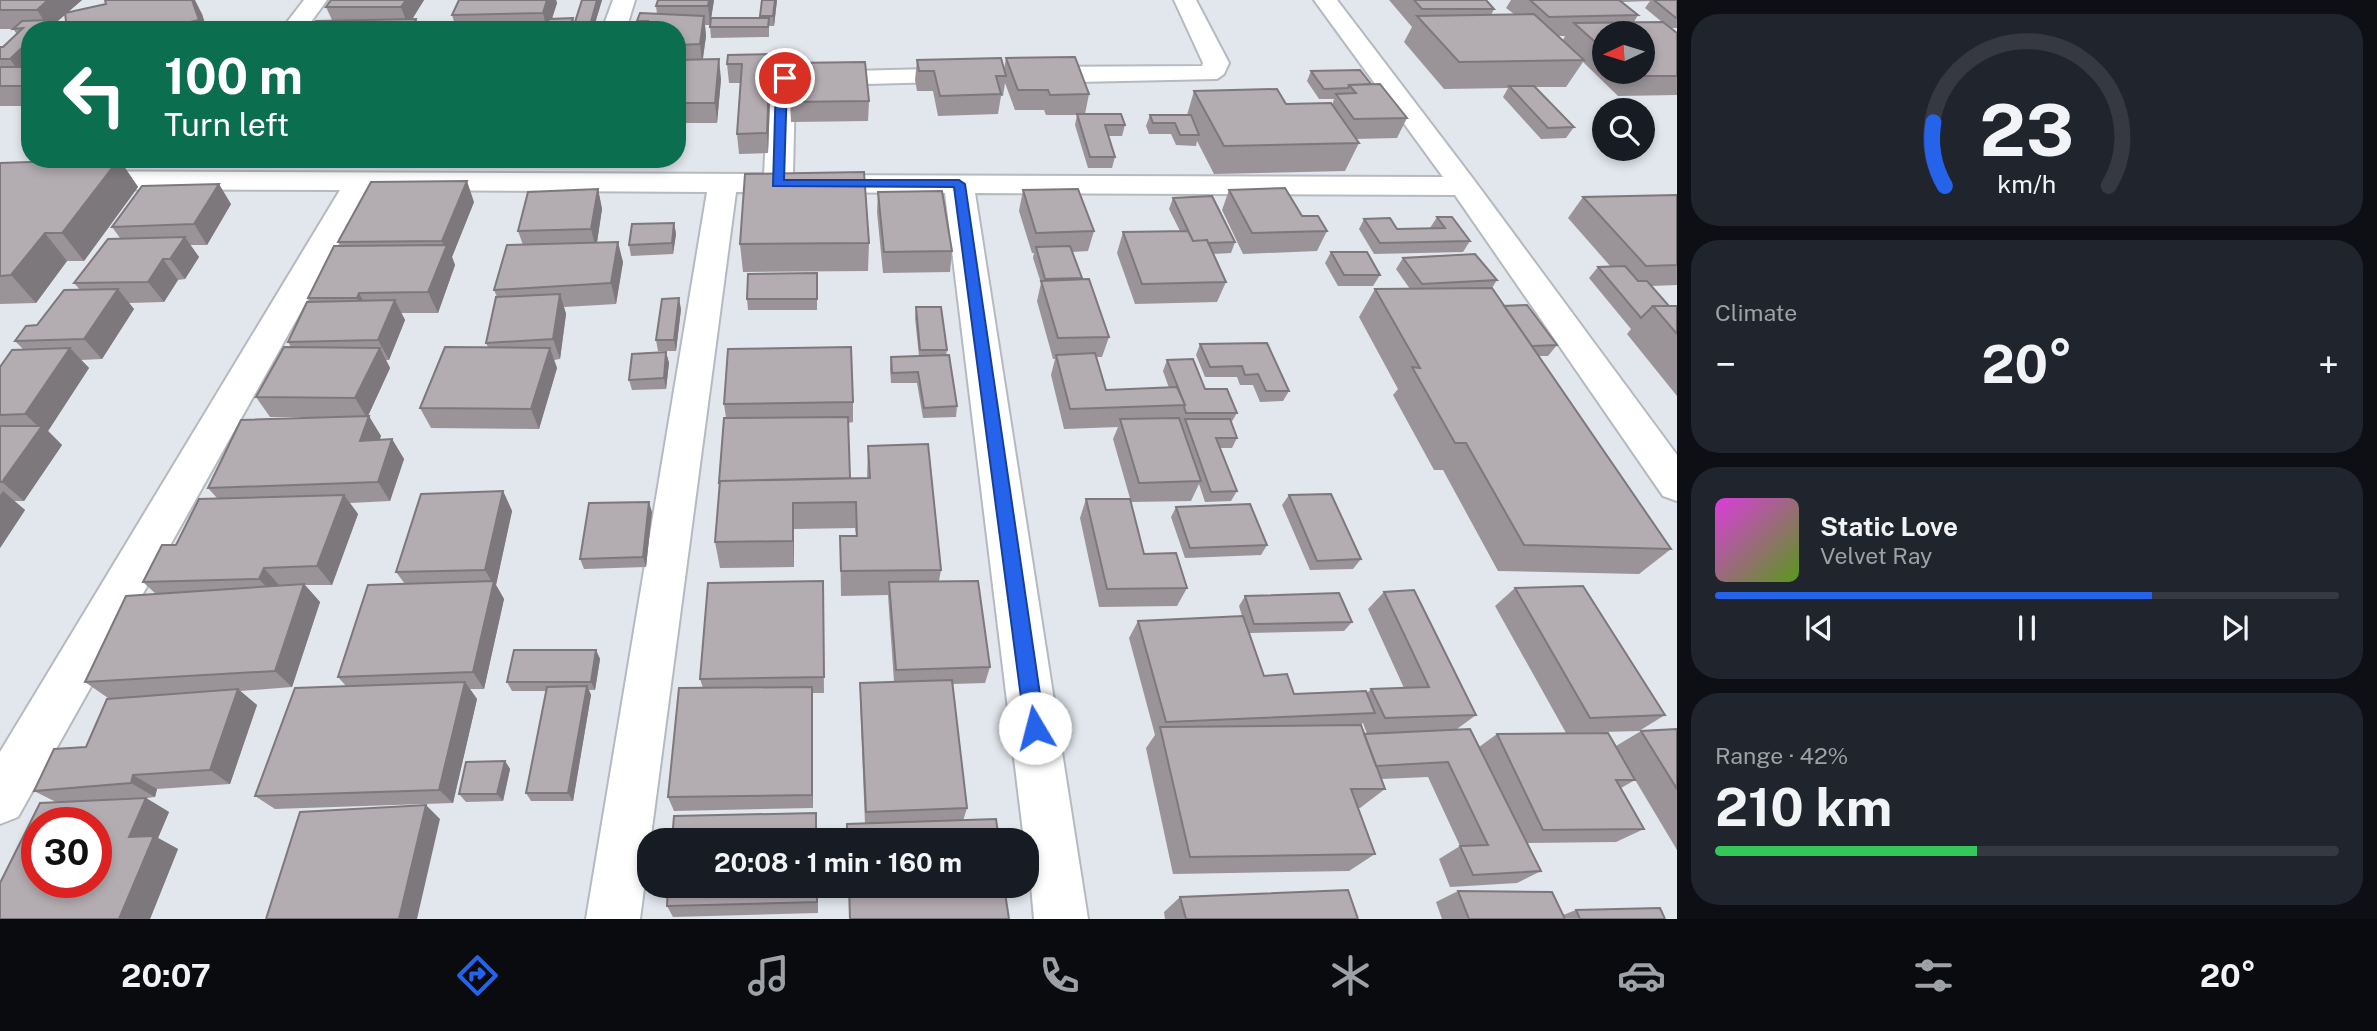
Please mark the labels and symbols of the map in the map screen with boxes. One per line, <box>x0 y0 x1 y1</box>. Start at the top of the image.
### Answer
north arrow <box>1592 21 1656 84</box>
pin <box>755 48 815 108</box>
position arrow <box>998 691 1072 765</box>
speed limit sign: 30 <box>21 807 112 898</box>

